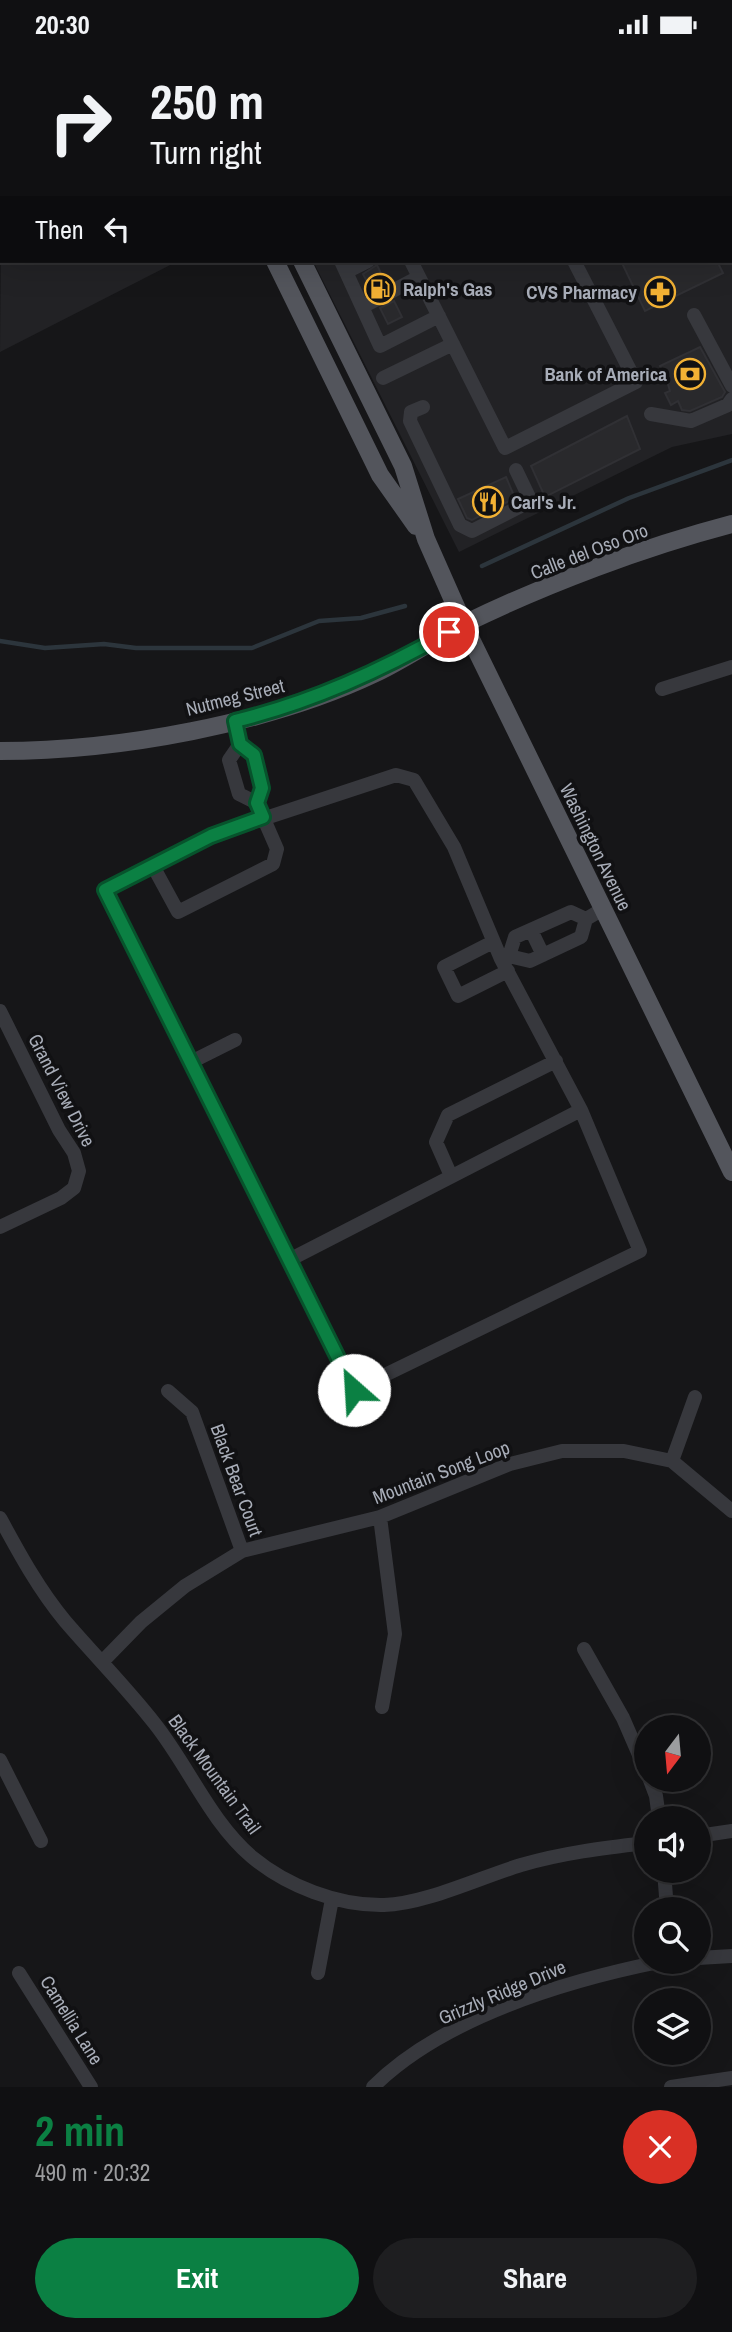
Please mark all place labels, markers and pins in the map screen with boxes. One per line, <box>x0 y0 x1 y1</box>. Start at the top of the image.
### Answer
fuel station icon: Ralph's Gas <box>363 272 397 306</box>
pharmacy icon: CVS Pharmacy <box>643 275 677 309</box>
place label: Ralph's Gas <box>403 276 492 302</box>
place label: CVS Pharmacy <box>526 279 637 305</box>
bank icon: Bank of America <box>673 357 707 391</box>
place label: Bank of America <box>545 361 667 387</box>
restaurant icon: Carl's Jr. <box>471 485 505 519</box>
place label: Carl's Jr. <box>511 489 576 515</box>
pin <box>419 602 479 662</box>

